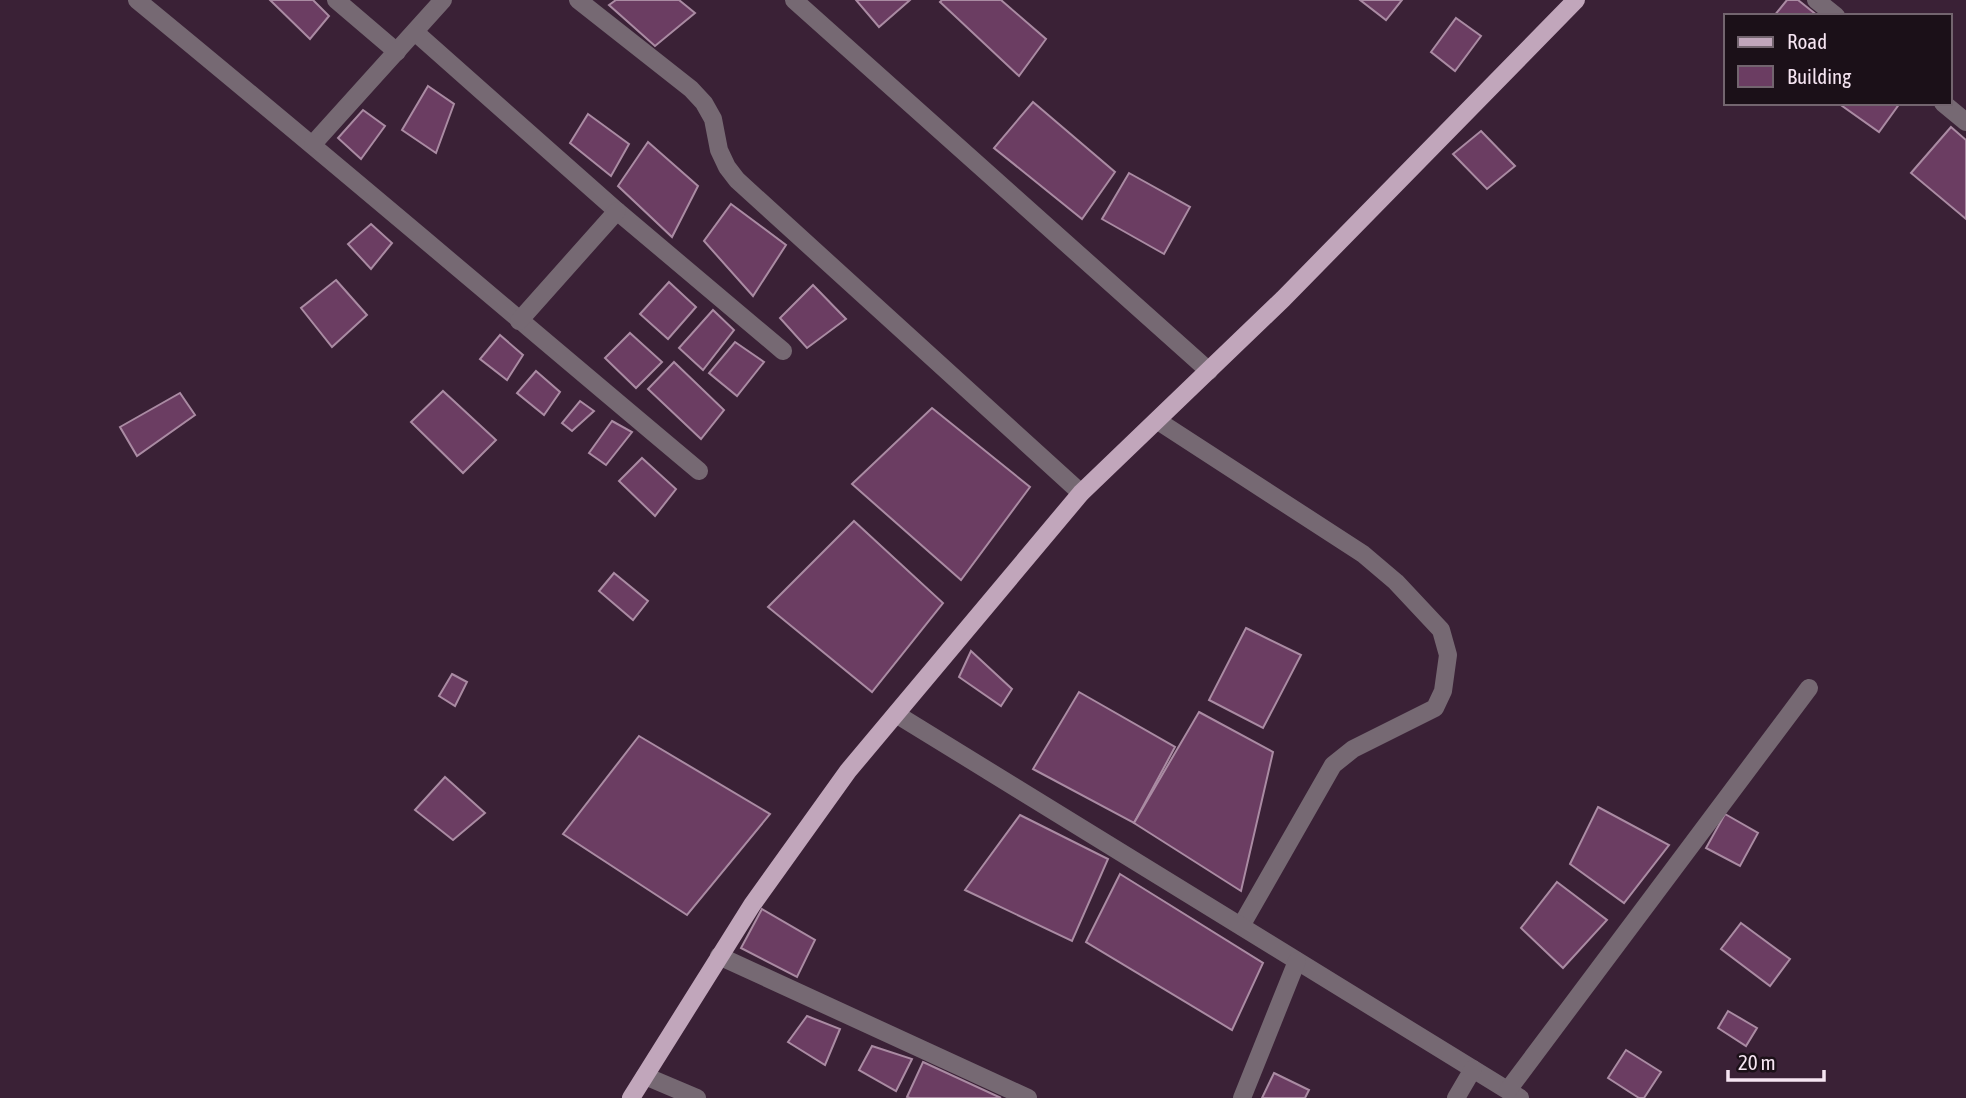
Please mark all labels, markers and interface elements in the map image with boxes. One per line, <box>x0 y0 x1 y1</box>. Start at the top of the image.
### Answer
legend <box>1724 14 1952 105</box>
text: Road <box>1787 29 1827 53</box>
text: Building <box>1787 64 1851 88</box>
scale bar <box>1728 1038 1824 1082</box>
text: 20 m <box>1738 1050 1776 1074</box>

